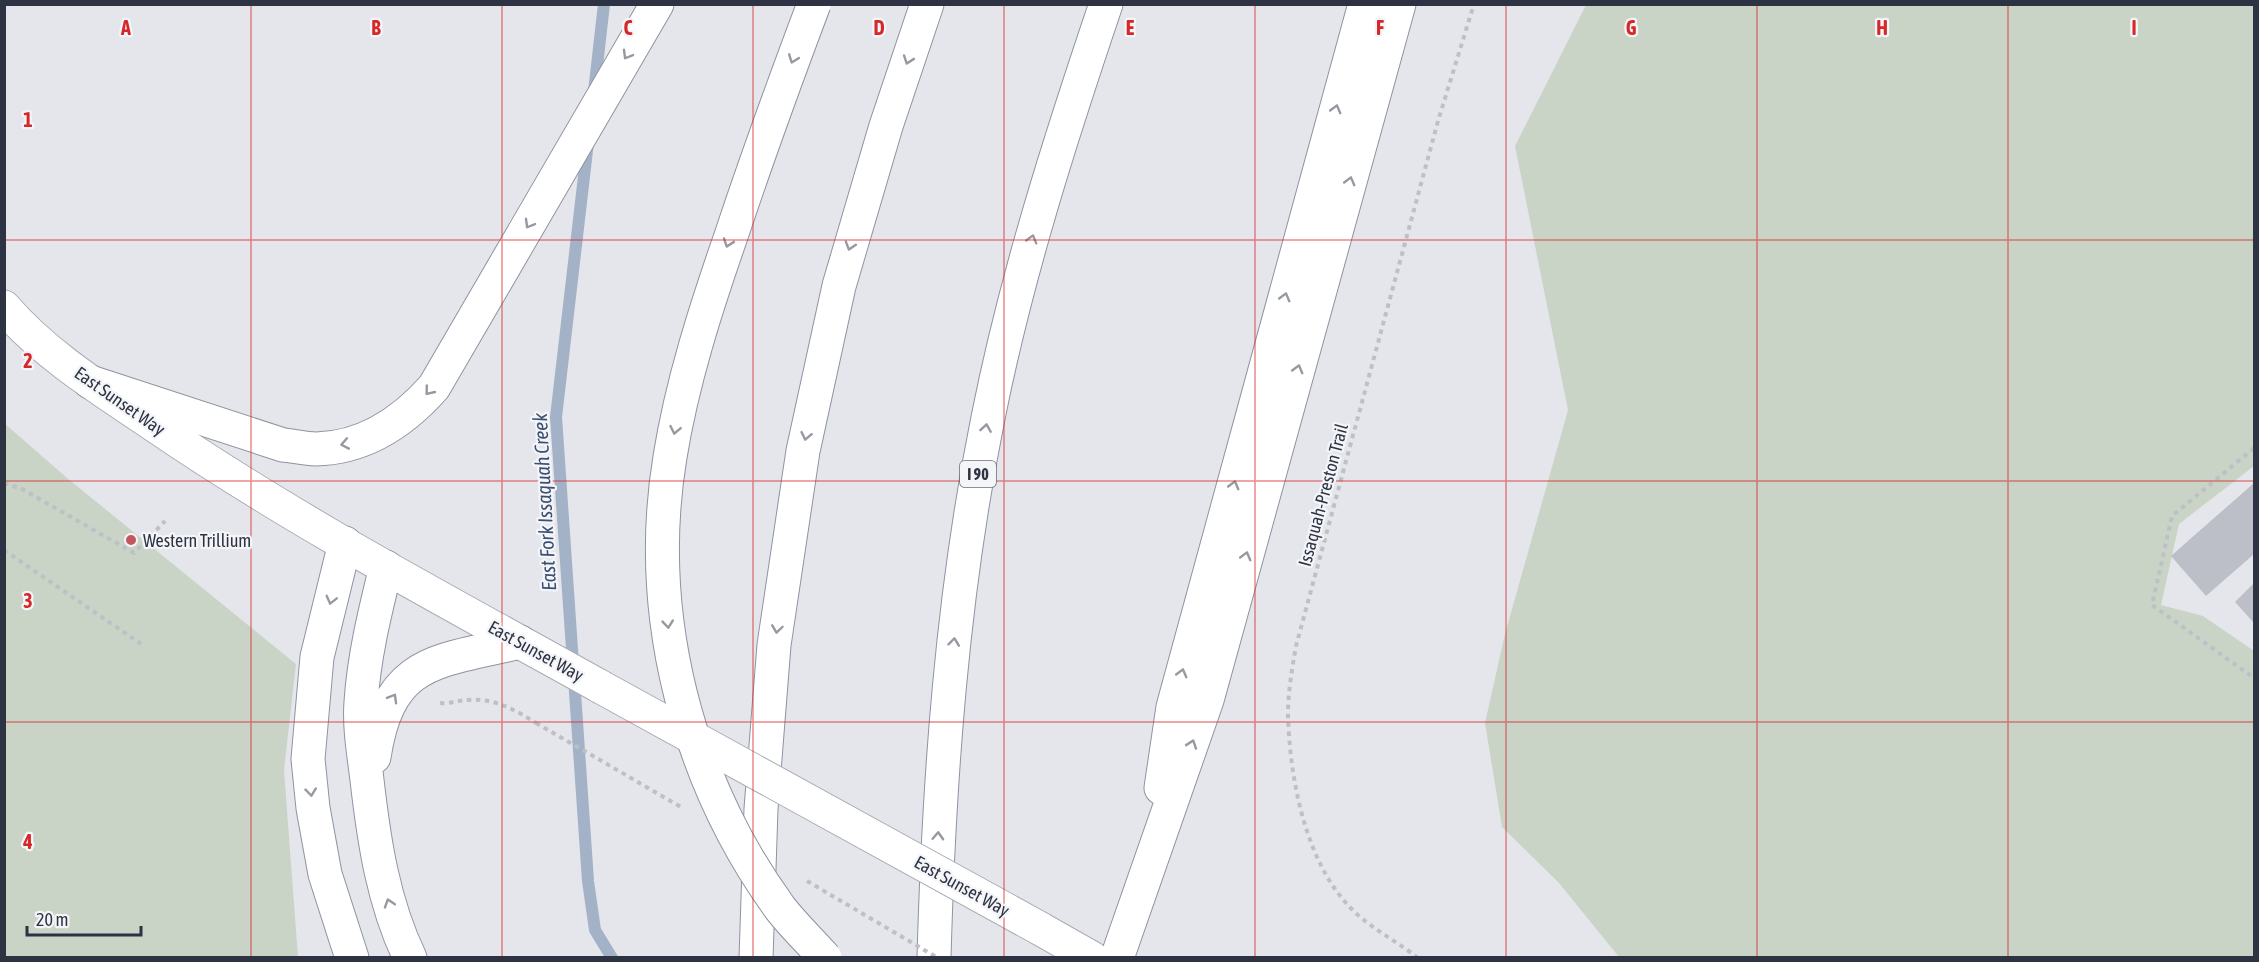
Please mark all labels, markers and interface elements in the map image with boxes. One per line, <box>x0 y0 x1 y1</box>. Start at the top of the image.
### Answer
text: A <box>120 16 131 39</box>
text: B <box>371 16 381 39</box>
text: C <box>624 16 633 39</box>
text: D <box>873 16 885 39</box>
text: E <box>1126 16 1135 39</box>
text: F <box>1376 16 1384 39</box>
text: G <box>1626 16 1637 39</box>
text: H <box>1876 16 1888 39</box>
text: I <box>2131 16 2137 39</box>
one-way arrow <box>623 49 634 59</box>
one-way arrow <box>788 53 800 64</box>
one-way arrow <box>903 54 916 65</box>
one-way arrow <box>1329 104 1341 115</box>
text: 1 <box>23 108 33 131</box>
one-way arrow <box>1343 176 1355 186</box>
one-way arrow <box>525 217 536 228</box>
one-way arrow <box>1025 234 1037 245</box>
one-way arrow <box>723 237 736 248</box>
one-way arrow <box>845 240 857 251</box>
one-way arrow <box>1278 292 1290 303</box>
text: 2 <box>23 349 33 372</box>
street label: East Sunset Way <box>71 362 169 440</box>
one-way arrow <box>1291 364 1303 374</box>
one-way arrow <box>426 384 437 395</box>
water label: East Fork Issaquah Creek <box>528 412 560 592</box>
street label: Issaquah-Preston Trail <box>1294 421 1352 569</box>
one-way arrow <box>979 424 992 434</box>
one-way arrow <box>669 425 682 435</box>
one-way arrow <box>800 431 813 441</box>
one-way arrow <box>341 437 351 450</box>
road number: I 90 <box>960 461 996 487</box>
one-way arrow <box>1226 480 1239 490</box>
place label: Western Trillium <box>143 530 251 551</box>
marker: Western Trillium <box>124 533 138 547</box>
one-way arrow <box>1239 552 1251 562</box>
text: 3 <box>23 589 33 612</box>
one-way arrow <box>325 594 338 604</box>
street label: East Sunset Way <box>485 616 587 686</box>
one-way arrow <box>661 620 674 629</box>
one-way arrow <box>771 624 783 633</box>
one-way arrow <box>947 637 960 646</box>
one-way arrow <box>1175 669 1188 679</box>
one-way arrow <box>385 694 397 704</box>
one-way arrow <box>1184 739 1197 750</box>
one-way arrow <box>305 788 317 797</box>
text: 4 <box>22 830 33 853</box>
one-way arrow <box>931 832 944 841</box>
street label: East Sunset Way <box>911 851 1013 921</box>
one-way arrow <box>384 898 396 909</box>
scale bar <box>27 899 141 937</box>
text: 20 m <box>36 909 68 930</box>

